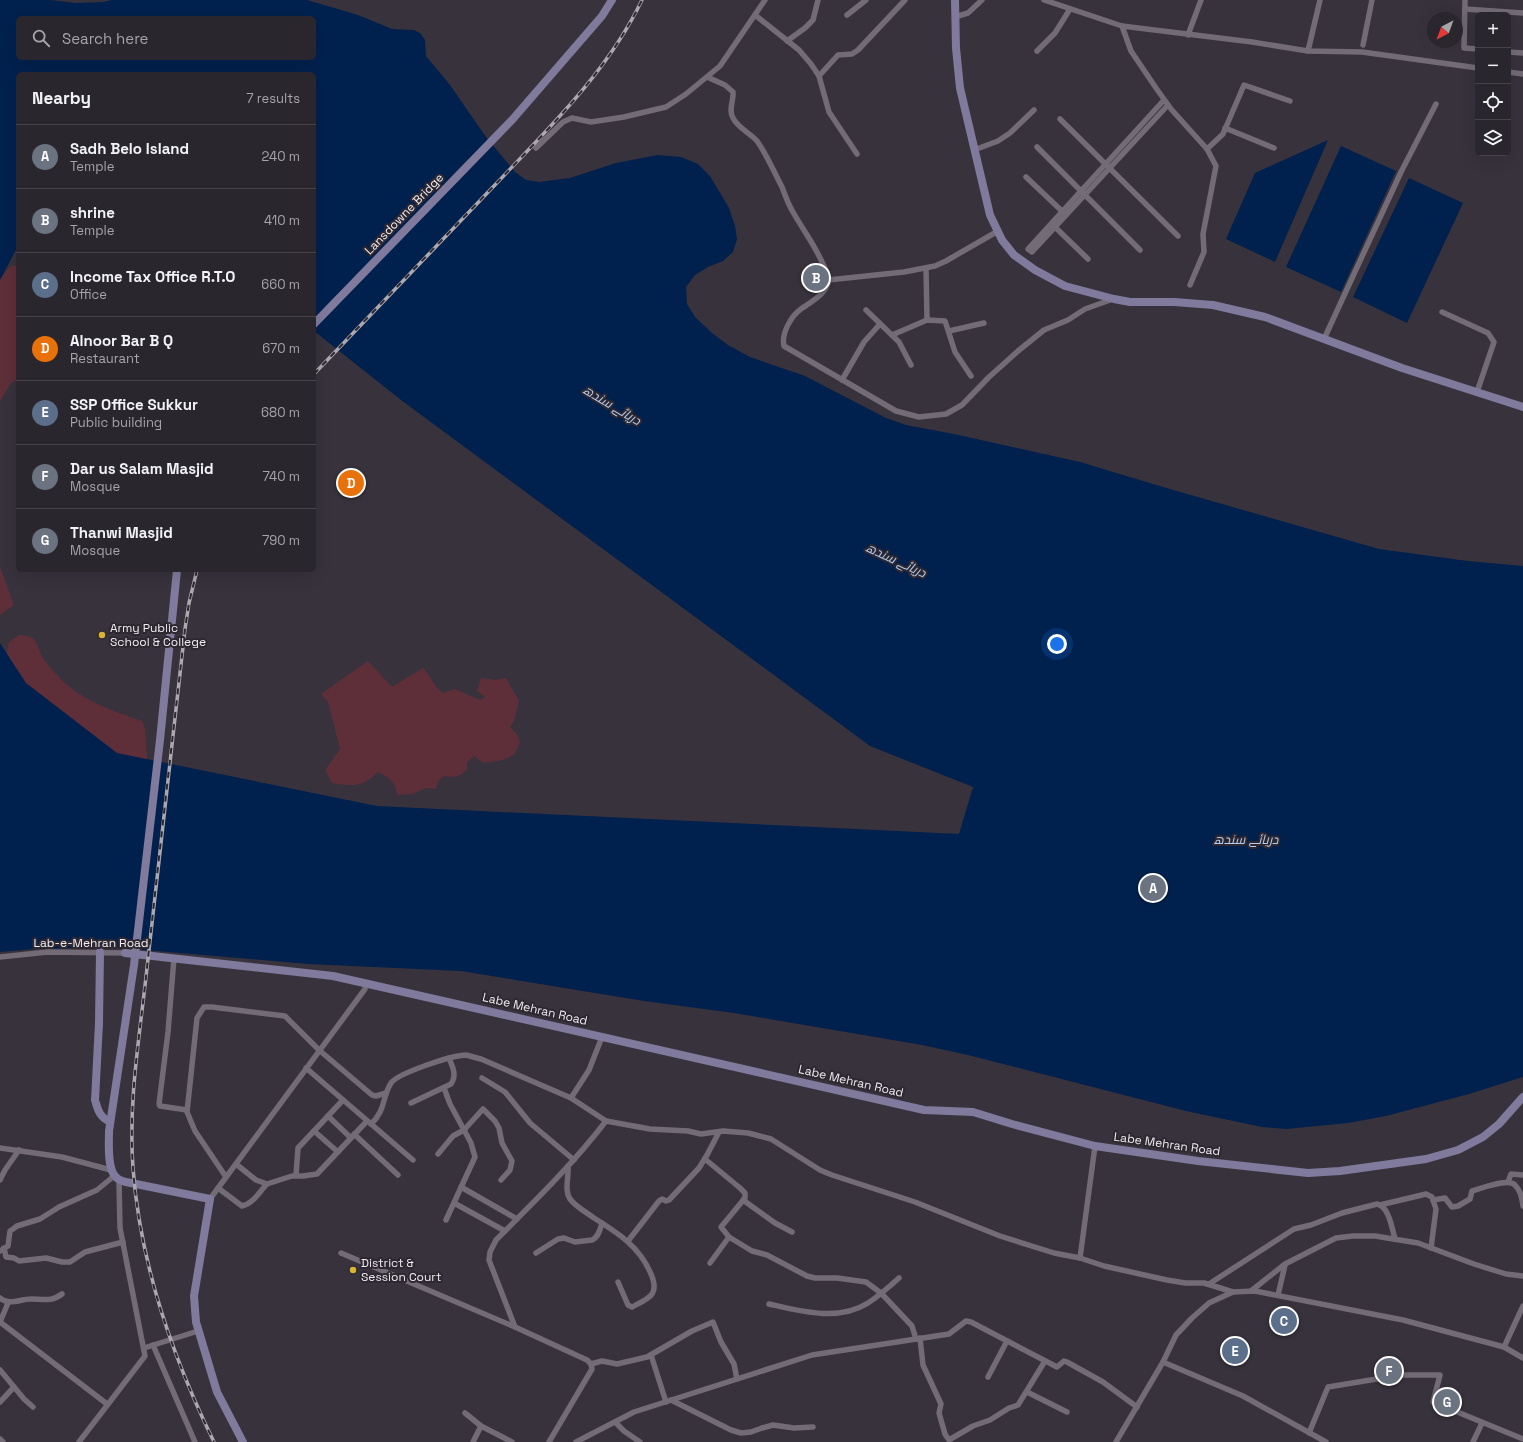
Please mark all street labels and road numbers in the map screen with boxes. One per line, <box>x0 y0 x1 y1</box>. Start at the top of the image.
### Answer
street label: Lansdowne Bridge <box>361 170 447 258</box>
street label: Lab-e-Mehran Road <box>33 935 149 951</box>
street label: Labe Mehran Road <box>481 989 589 1029</box>
street label: Labe Mehran Road <box>797 1061 905 1101</box>
street label: Labe Mehran Road <box>1113 1129 1221 1159</box>

